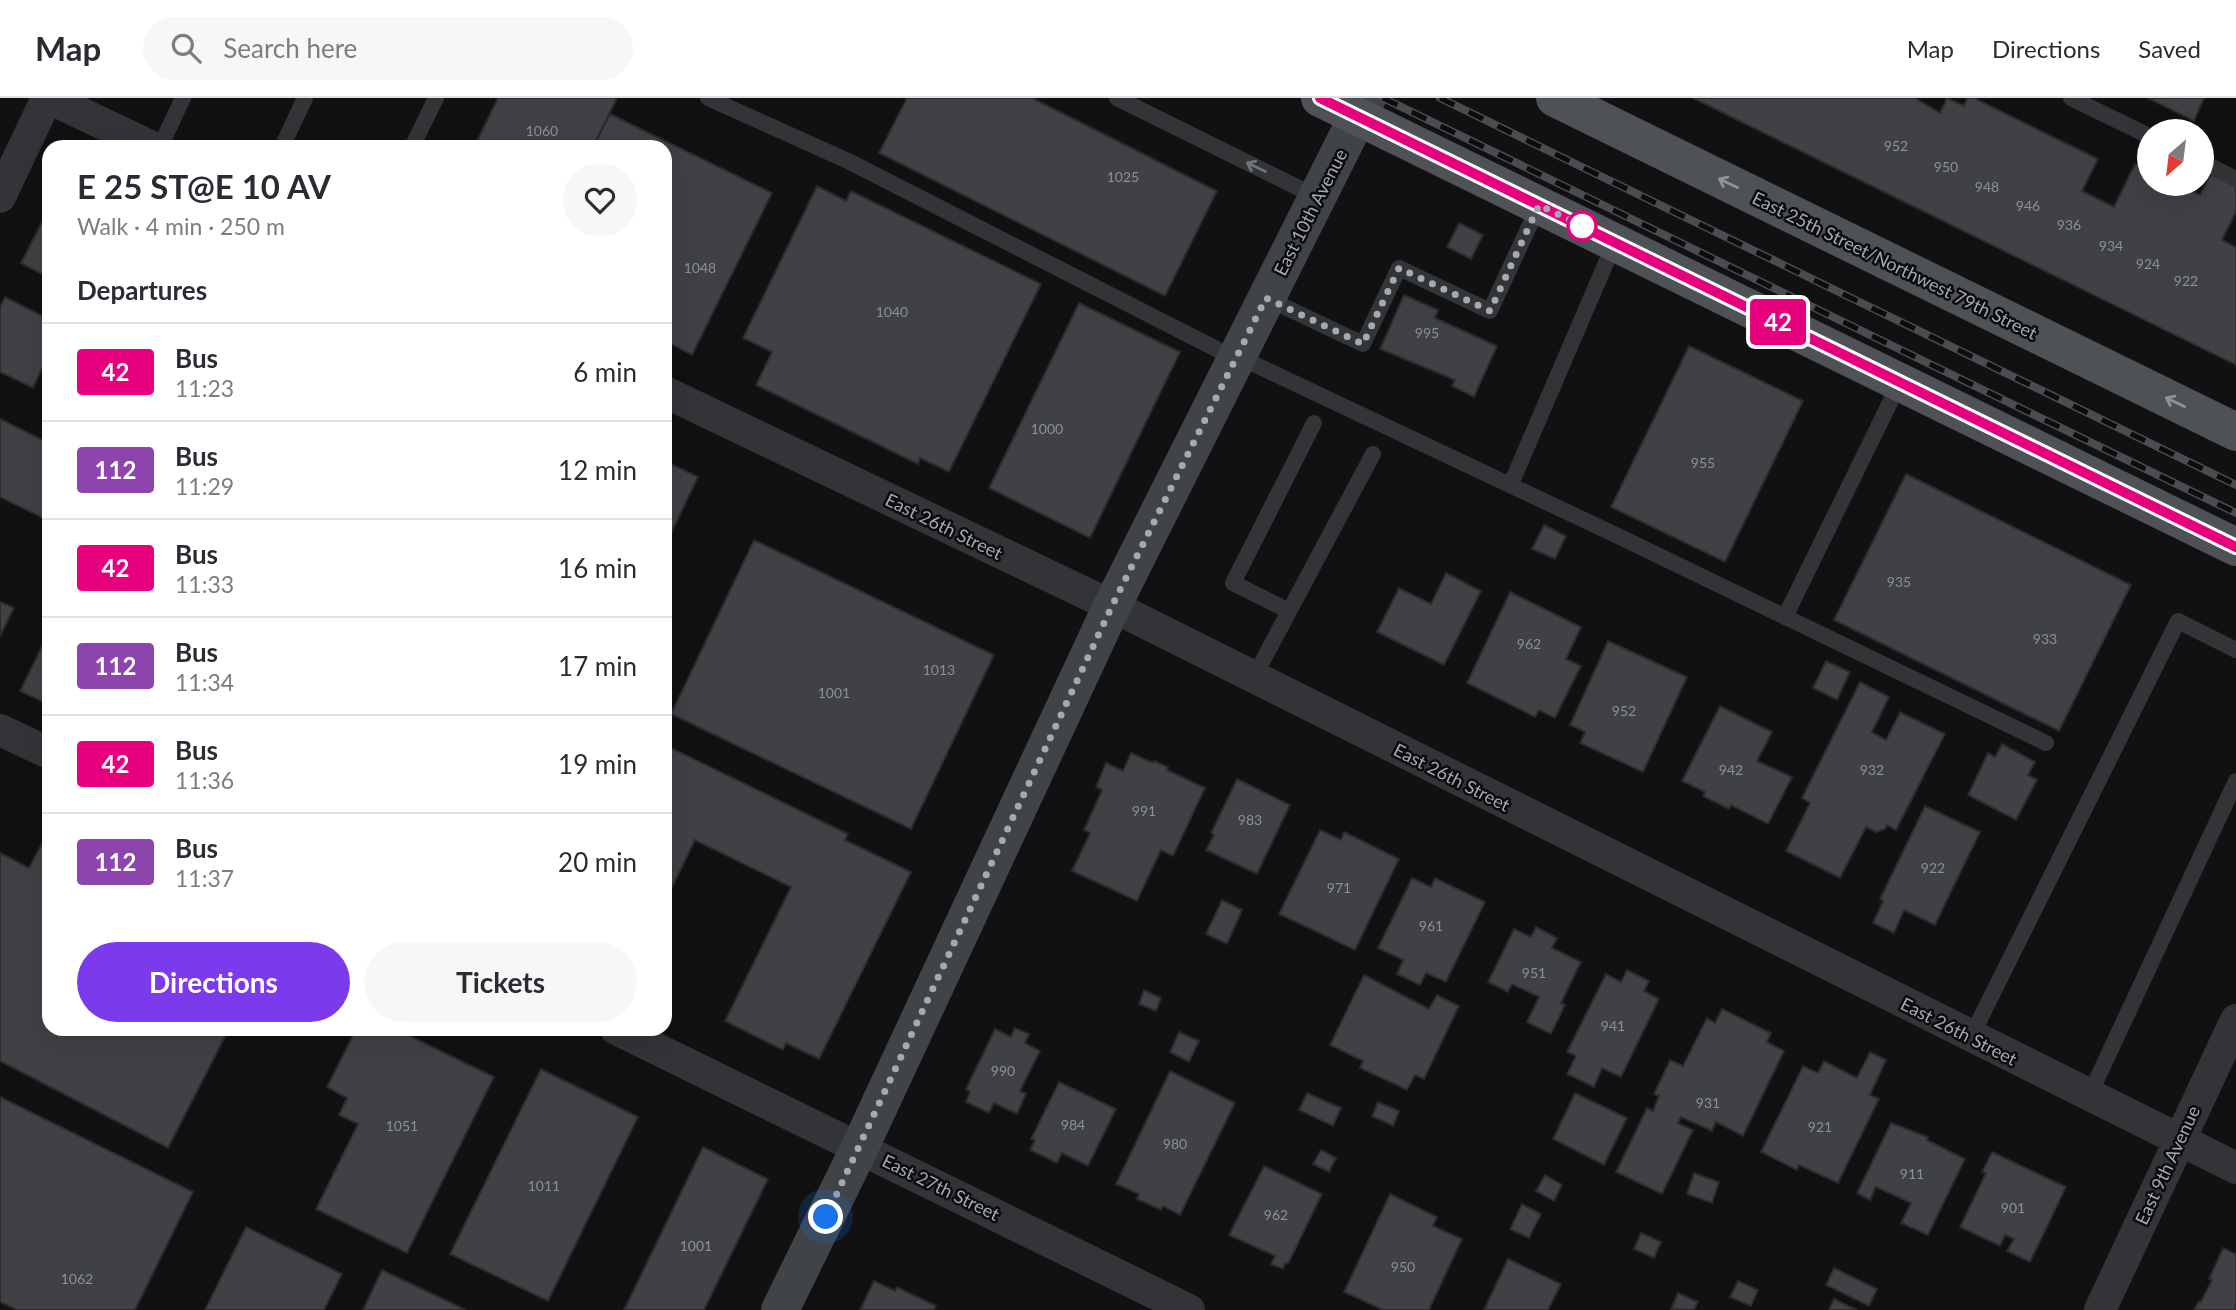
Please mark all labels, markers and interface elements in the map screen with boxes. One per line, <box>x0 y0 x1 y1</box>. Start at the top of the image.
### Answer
search box <box>143 17 633 80</box>
text: Map <box>35 28 101 68</box>
icon: search <box>167 29 205 67</box>
text: Search here <box>223 32 357 64</box>
text: Map <box>1907 34 1954 63</box>
text: Directions <box>1992 34 2100 63</box>
text: Saved <box>2138 34 2201 63</box>
north arrow <box>2137 119 2214 196</box>
map controls <box>2137 119 2214 196</box>
house number: 1060 <box>526 122 558 139</box>
house number: 952 <box>1884 137 1908 154</box>
street label: East 10th Avenue <box>1269 145 1351 279</box>
house number: 950 <box>1934 158 1958 175</box>
one-way arrow <box>1246 159 1267 173</box>
button: heart <box>563 163 637 237</box>
text: E 25 ST@E 10 AV <box>77 166 331 206</box>
house number: 1025 <box>1107 168 1139 185</box>
one-way arrow <box>1718 176 1739 190</box>
house number: 948 <box>1975 178 1999 195</box>
street label: East 25th Street/Northwest 79th Street <box>1749 186 2041 344</box>
house number: 946 <box>2016 197 2040 214</box>
unlabelled marker <box>1567 211 1597 241</box>
text: Walk · 4 min · 250 m <box>77 212 285 240</box>
house number: 936 <box>2057 216 2081 233</box>
house number: 934 <box>2099 237 2123 254</box>
house number: 924 <box>2136 255 2160 272</box>
house number: 1048 <box>684 259 716 276</box>
house number: 922 <box>2174 272 2198 289</box>
text: Departures <box>77 274 207 306</box>
line badge: 42 <box>1746 299 1810 345</box>
house number: 1040 <box>876 303 908 320</box>
text: 42 <box>1764 307 1792 336</box>
house number: 995 <box>1415 324 1439 341</box>
text: Bus <box>175 342 218 374</box>
text: 6 min <box>573 356 637 388</box>
text: 42 <box>102 357 129 386</box>
text: 11:23 <box>175 374 234 402</box>
one-way arrow <box>2165 395 2186 408</box>
house number: 1000 <box>1031 420 1063 437</box>
text: Bus <box>175 440 218 472</box>
text: 12 min <box>558 454 637 486</box>
house number: 955 <box>1691 454 1715 471</box>
text: 112 <box>95 455 136 484</box>
text: 11:29 <box>175 472 234 500</box>
street label: East 26th Street <box>882 488 1007 564</box>
text: Bus <box>175 538 218 570</box>
text: 16 min <box>558 552 637 584</box>
text: 42 <box>102 553 129 582</box>
text: 11:33 <box>175 570 234 598</box>
house number: 935 <box>1887 573 1911 590</box>
house number: 933 <box>2033 630 2057 647</box>
house number: 962 <box>1517 635 1541 652</box>
text: Bus <box>175 636 218 668</box>
text: 17 min <box>558 650 637 682</box>
text: 112 <box>95 651 136 680</box>
house number: 1013 <box>923 661 955 678</box>
text: 11:34 <box>175 668 234 696</box>
house number: 1001 <box>818 684 850 701</box>
house number: 952 <box>1612 702 1636 719</box>
text: Bus <box>175 734 218 766</box>
street label: East 26th Street <box>1390 738 1514 816</box>
text: 19 min <box>558 748 637 780</box>
text: 42 <box>102 749 129 778</box>
house number: 942 <box>1719 761 1743 778</box>
house number: 932 <box>1860 761 1884 778</box>
text: 11:36 <box>175 766 234 794</box>
house number: 991 <box>1132 802 1156 819</box>
house number: 983 <box>1238 811 1262 828</box>
text: Bus <box>175 832 218 864</box>
text: 20 min <box>558 846 637 878</box>
text: 112 <box>95 847 136 876</box>
house number: 922 <box>1921 859 1945 876</box>
text: 11:37 <box>175 864 234 892</box>
house number: 971 <box>1327 879 1351 896</box>
house number: 961 <box>1419 917 1443 934</box>
button: Directions <box>77 942 350 1022</box>
button: Tickets <box>364 942 637 1022</box>
house number: 951 <box>1522 964 1546 981</box>
street label: East 26th Street <box>1897 992 2021 1070</box>
house number: 941 <box>1601 1017 1625 1034</box>
house number: 990 <box>991 1062 1015 1079</box>
house number: 931 <box>1696 1094 1720 1111</box>
street label: East 9th Avenue <box>2130 1102 2204 1228</box>
house number: 984 <box>1061 1116 1085 1133</box>
house number: 1051 <box>386 1117 418 1134</box>
house number: 921 <box>1808 1118 1832 1135</box>
house number: 980 <box>1163 1135 1187 1152</box>
street label: East 27th Street <box>879 1149 1004 1225</box>
house number: 911 <box>1900 1165 1924 1182</box>
house number: 1011 <box>528 1177 560 1194</box>
your location <box>808 1199 843 1234</box>
house number: 901 <box>2001 1199 2025 1216</box>
house number: 962 <box>1264 1206 1288 1223</box>
house number: 1001 <box>680 1237 712 1254</box>
house number: 950 <box>1391 1258 1415 1275</box>
house number: 1062 <box>61 1270 93 1287</box>

